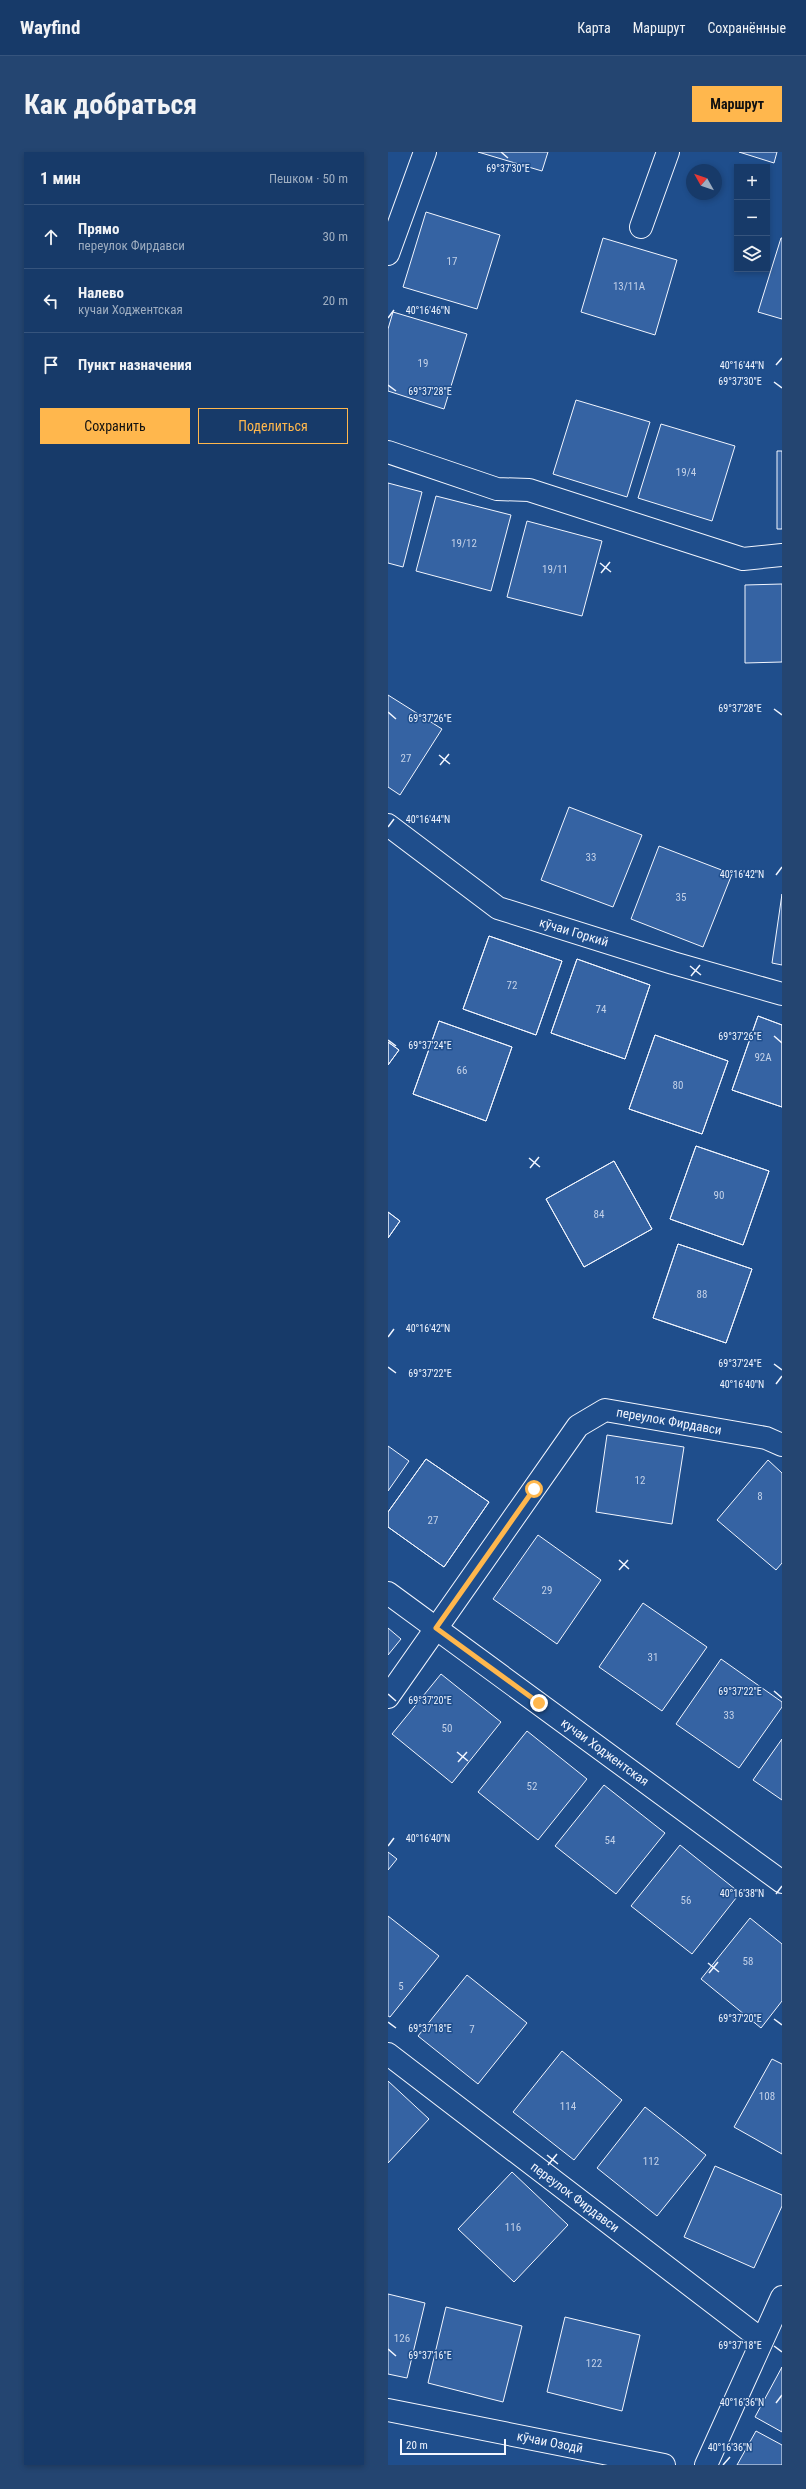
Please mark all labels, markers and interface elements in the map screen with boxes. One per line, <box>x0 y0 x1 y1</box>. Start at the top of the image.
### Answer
text: Wayfind <box>20 16 80 39</box>
text: Карта <box>577 20 611 36</box>
text: Маршрут <box>633 20 685 36</box>
text: Сохранённые <box>707 20 786 36</box>
button: Маршрут <box>692 86 782 122</box>
text: Как добраться <box>24 88 197 121</box>
text: 69°37'30"E <box>486 163 530 174</box>
north arrow <box>686 164 722 200</box>
map controls <box>734 164 770 272</box>
button: + <box>734 164 770 200</box>
text: 1 мин <box>40 168 81 188</box>
text: Пешком · 50 m <box>269 171 348 186</box>
button: − <box>734 200 770 236</box>
text: Прямо <box>78 220 119 238</box>
icon: ahead <box>40 226 62 248</box>
text: 30 m <box>322 229 348 244</box>
button: layers <box>734 236 770 272</box>
text: переулок Фирдавси <box>78 238 185 253</box>
house number: 17 <box>447 255 457 268</box>
house number: 13/11А <box>613 280 646 293</box>
text: Налево <box>78 284 124 302</box>
icon: left <box>40 290 62 312</box>
text: 20 m <box>322 293 348 308</box>
text: кучаи Ходжентская <box>78 302 183 317</box>
text: 40°16'46"N <box>406 305 450 316</box>
icon: arrive <box>40 354 62 376</box>
text: Пункт назначения <box>78 356 192 374</box>
house number: 19 <box>418 357 428 370</box>
text: 40°16'44"N <box>720 360 764 371</box>
text: 69°37'30"E <box>718 376 762 387</box>
text: 69°37'28"E <box>408 386 452 397</box>
button: Сохранить <box>40 408 190 444</box>
button: Поделиться <box>198 408 348 444</box>
house number: 19/4 <box>676 466 697 479</box>
house number: 19/12 <box>451 537 477 550</box>
house number: 19/11 <box>542 563 568 576</box>
text: 69°37'28"E <box>718 703 762 714</box>
text: 69°37'26"E <box>408 713 452 724</box>
house number: 27 <box>401 752 411 765</box>
text: 40°16'44"N <box>406 814 450 825</box>
house number: 33 <box>586 851 596 864</box>
text: 40°16'42"N <box>720 869 764 880</box>
house number: 35 <box>676 891 686 904</box>
street label: кӯчаи Горкий <box>538 914 610 950</box>
house number: 72 <box>507 979 517 992</box>
house number: 74 <box>596 1003 607 1016</box>
text: 69°37'26"E <box>718 1031 762 1042</box>
text: 69°37'24"E <box>408 1040 452 1051</box>
house number: 92А <box>754 1051 772 1064</box>
house number: 66 <box>457 1064 467 1077</box>
house number: 80 <box>673 1079 683 1092</box>
house number: 90 <box>714 1189 724 1202</box>
house number: 84 <box>594 1208 605 1221</box>
house number: 88 <box>697 1288 707 1301</box>
text: 40°16'42"N <box>406 1323 450 1334</box>
text: 69°37'24"E <box>718 1358 762 1369</box>
text: 69°37'22"E <box>408 1368 452 1379</box>
text: 40°16'40"N <box>720 1379 764 1390</box>
street label: переулок Фирдавси <box>615 1404 723 1438</box>
house number: 12 <box>635 1474 645 1487</box>
route start <box>525 1480 543 1498</box>
house number: 8 <box>757 1490 763 1503</box>
house number: 27 <box>428 1514 438 1527</box>
house number: 29 <box>542 1584 552 1597</box>
house number: 31 <box>648 1651 658 1664</box>
text: 69°37'22"E <box>718 1686 762 1697</box>
route end <box>530 1694 548 1712</box>
text: 69°37'20"E <box>408 1695 452 1706</box>
house number: 33 <box>724 1709 734 1722</box>
street label: кучаи Ходжентская <box>558 1715 652 1789</box>
house number: 50 <box>442 1722 452 1735</box>
house number: 52 <box>527 1780 537 1793</box>
text: 40°16'40"N <box>406 1833 450 1844</box>
house number: 54 <box>605 1834 616 1847</box>
text: 40°16'38"N <box>720 1888 764 1899</box>
house number: 56 <box>681 1894 691 1907</box>
house number: 58 <box>743 1955 753 1968</box>
house number: 5 <box>398 1980 404 1993</box>
text: 69°37'20"E <box>718 2013 762 2024</box>
text: 69°37'18"E <box>408 2023 452 2034</box>
house number: 7 <box>469 2023 475 2036</box>
house number: 108 <box>759 2090 775 2103</box>
house number: 114 <box>560 2100 577 2113</box>
house number: 112 <box>643 2155 659 2168</box>
street label: переулок Фирдавси <box>528 2159 622 2235</box>
house number: 116 <box>505 2221 521 2234</box>
house number: 126 <box>394 2332 410 2345</box>
text: 69°37'18"E <box>718 2340 762 2351</box>
text: 69°37'16"E <box>408 2350 452 2361</box>
house number: 122 <box>586 2357 602 2370</box>
text: 40°16'36"N <box>720 2397 764 2408</box>
street label: кӯчаи Озодӣ <box>516 2428 584 2456</box>
scale bar <box>400 2437 506 2456</box>
text: 20 m <box>406 2439 428 2452</box>
text: 40°16'36"N <box>708 2442 752 2453</box>

